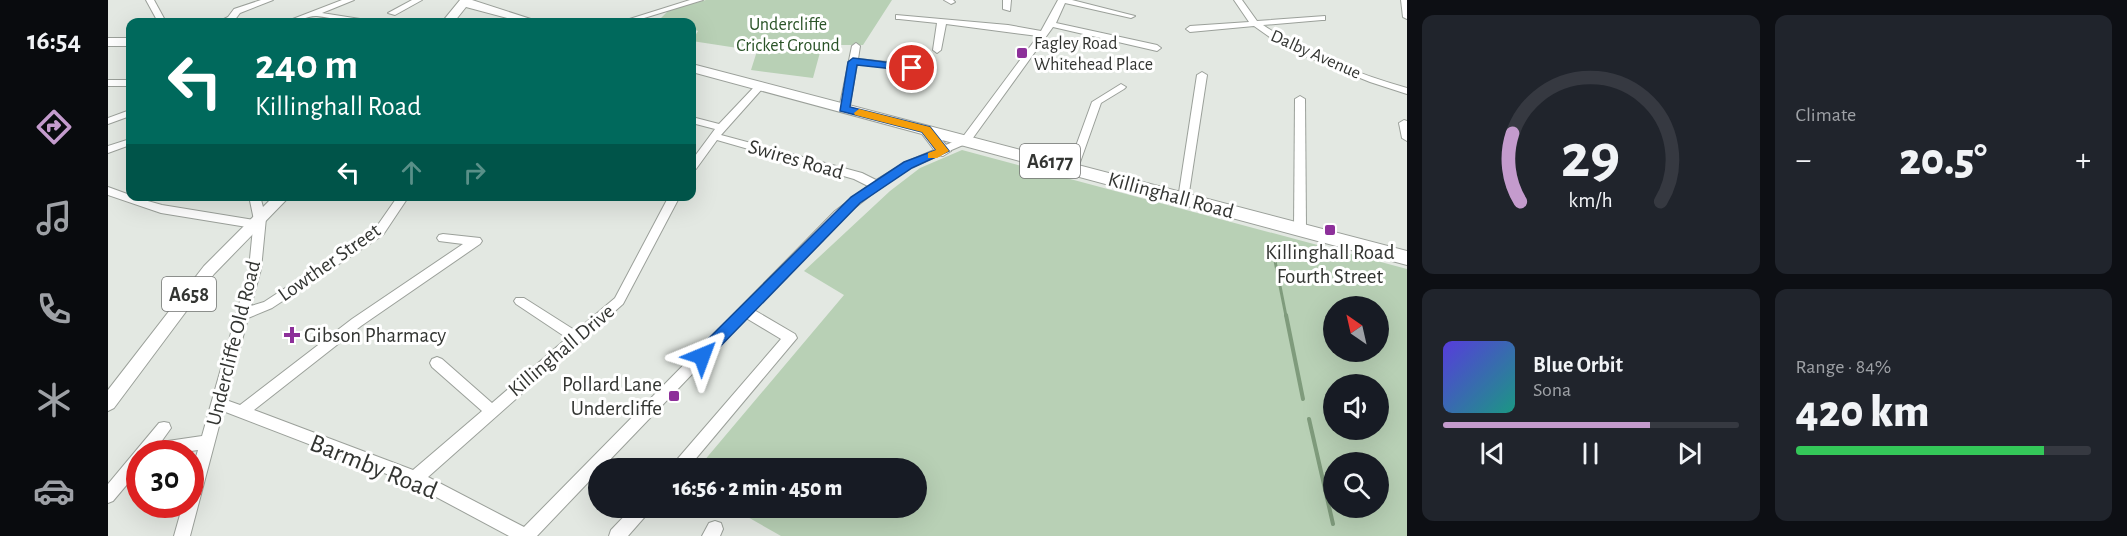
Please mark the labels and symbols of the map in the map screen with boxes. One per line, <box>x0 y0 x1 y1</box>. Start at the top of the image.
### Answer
park label: Undercliffe Cricket Ground <box>736 16 840 55</box>
street label: Dalby Avenue <box>1268 27 1363 83</box>
place label: Fagley Road Whitehead Place <box>1034 35 1153 74</box>
pin <box>886 42 937 93</box>
marker: Fagley Road Whitehead Place <box>1015 46 1029 60</box>
street label: Swires Road <box>746 136 846 183</box>
road number: A6177 <box>1020 144 1080 178</box>
street label: Killinghall Road <box>1106 169 1236 222</box>
street label: Lowther Street <box>274 219 385 305</box>
marker: Killinghall Road Fourth Street <box>1323 223 1337 237</box>
place label: Killinghall Road Fourth Street <box>1265 242 1395 287</box>
street label: Undercliffe Old Road <box>203 258 264 428</box>
road number: A658 <box>162 277 216 311</box>
north arrow <box>1323 296 1389 362</box>
street label: Killinghall Drive <box>504 300 618 401</box>
position arrow <box>670 324 734 388</box>
place label: Gibson Pharmacy <box>304 325 446 346</box>
marker: Gibson Pharmacy <box>285 328 299 342</box>
place label: Pollard Lane Undercliffe <box>562 374 662 419</box>
marker: Pollard Lane Undercliffe <box>667 389 681 403</box>
street label: Barmby Road <box>306 430 441 504</box>
speed limit sign: 30 <box>126 440 204 518</box>

